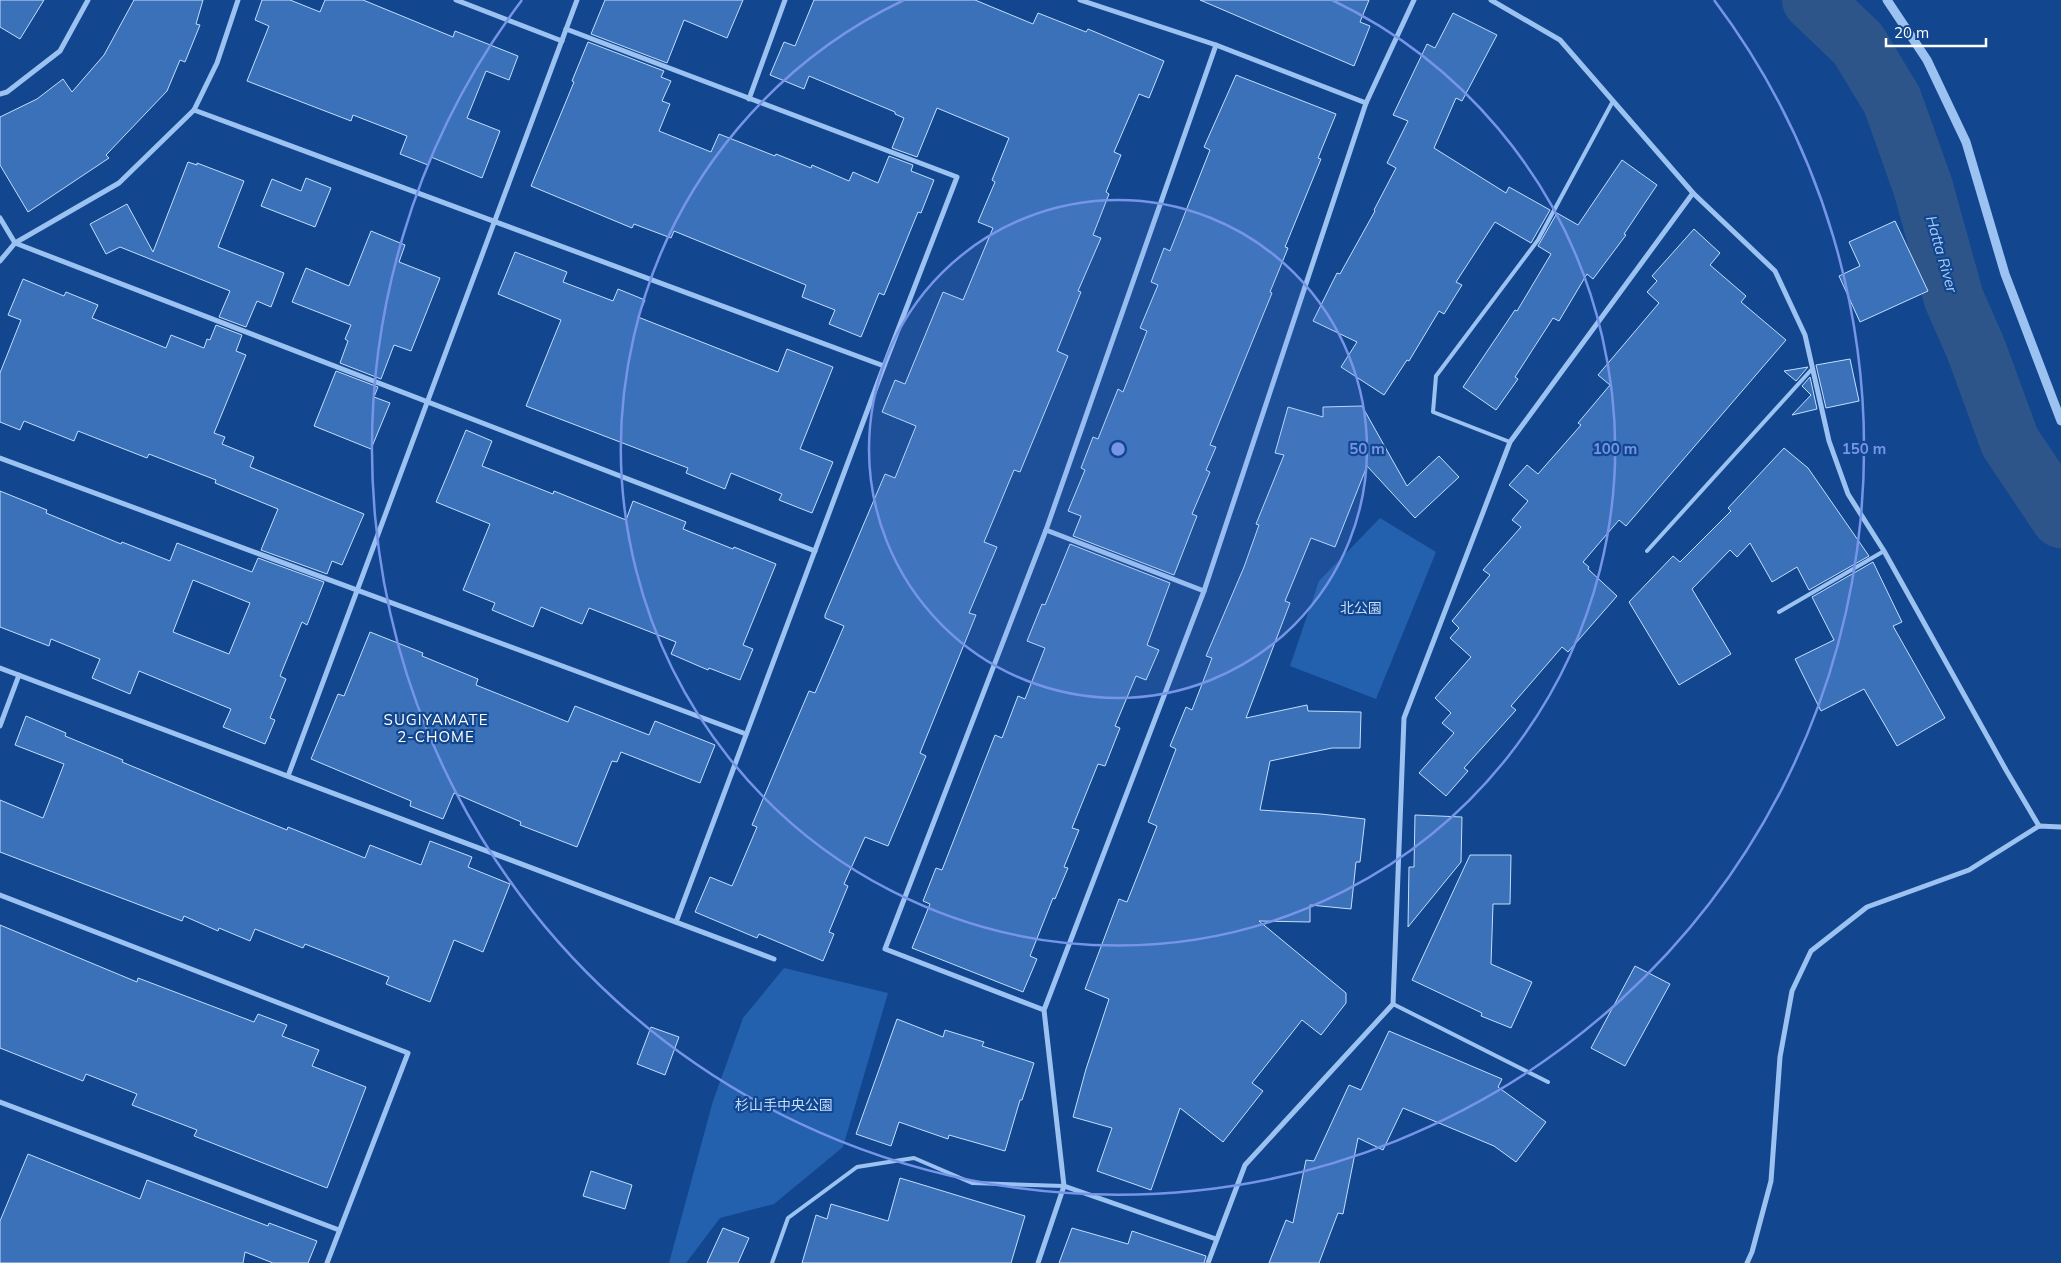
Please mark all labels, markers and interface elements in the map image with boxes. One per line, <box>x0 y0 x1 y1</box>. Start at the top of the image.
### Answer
scale bar <box>1886 15 1986 47</box>
text: 20 m <box>1894 23 1929 42</box>
water label: Hatta River <box>1922 213 1962 295</box>
text: 50 m <box>1349 439 1385 458</box>
text: 100 m <box>1593 439 1637 458</box>
text: 150 m <box>1842 439 1886 458</box>
centre of rings <box>1109 440 1127 458</box>
park label: 北公園 <box>1340 599 1382 617</box>
district label: SUGIYAMATE 2-CHOME <box>384 710 488 746</box>
park label: 杉山手中央公園 <box>735 1096 833 1114</box>

